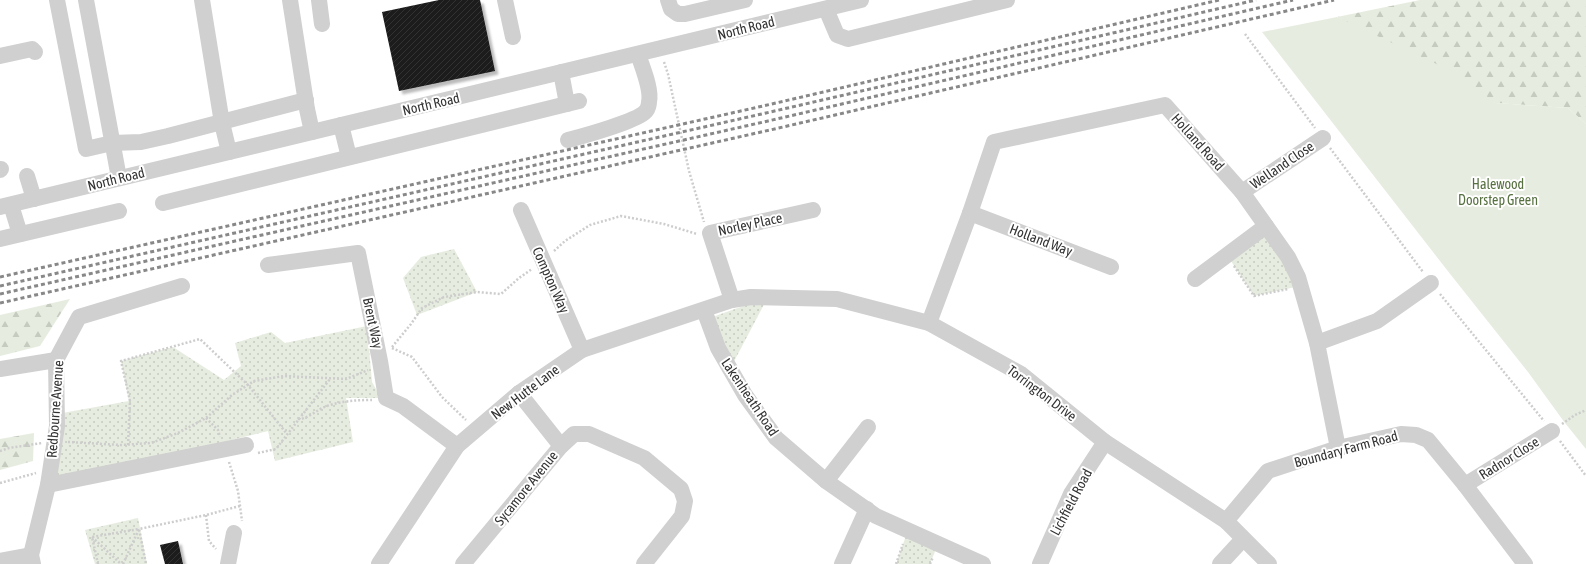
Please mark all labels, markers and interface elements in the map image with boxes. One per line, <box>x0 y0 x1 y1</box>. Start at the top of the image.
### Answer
street label: North Road <box>716 13 776 43</box>
street label: North Road <box>401 90 461 118</box>
street label: Holland Road <box>1168 110 1228 174</box>
street label: Welland Close <box>1247 138 1317 192</box>
street label: North Road <box>86 164 146 194</box>
park label: Halewood Doorstep Green <box>1458 176 1538 208</box>
street label: Norley Place <box>717 209 783 239</box>
street label: Holland Way <box>1007 221 1075 259</box>
street label: Compton Way <box>529 244 573 316</box>
street label: Brent Way <box>360 296 386 350</box>
street label: Lakenheath Road <box>718 355 782 439</box>
street label: Redbourne Avenue <box>44 360 66 458</box>
street label: New Hutte Lane <box>488 361 562 423</box>
street label: Torrington Drive <box>1004 362 1080 424</box>
street label: Boundary Farm Road <box>1293 427 1399 471</box>
street label: Radnor Close <box>1476 433 1542 483</box>
street label: Sycamore Avenue <box>491 448 561 528</box>
street label: Lichfield Road <box>1047 466 1095 538</box>

